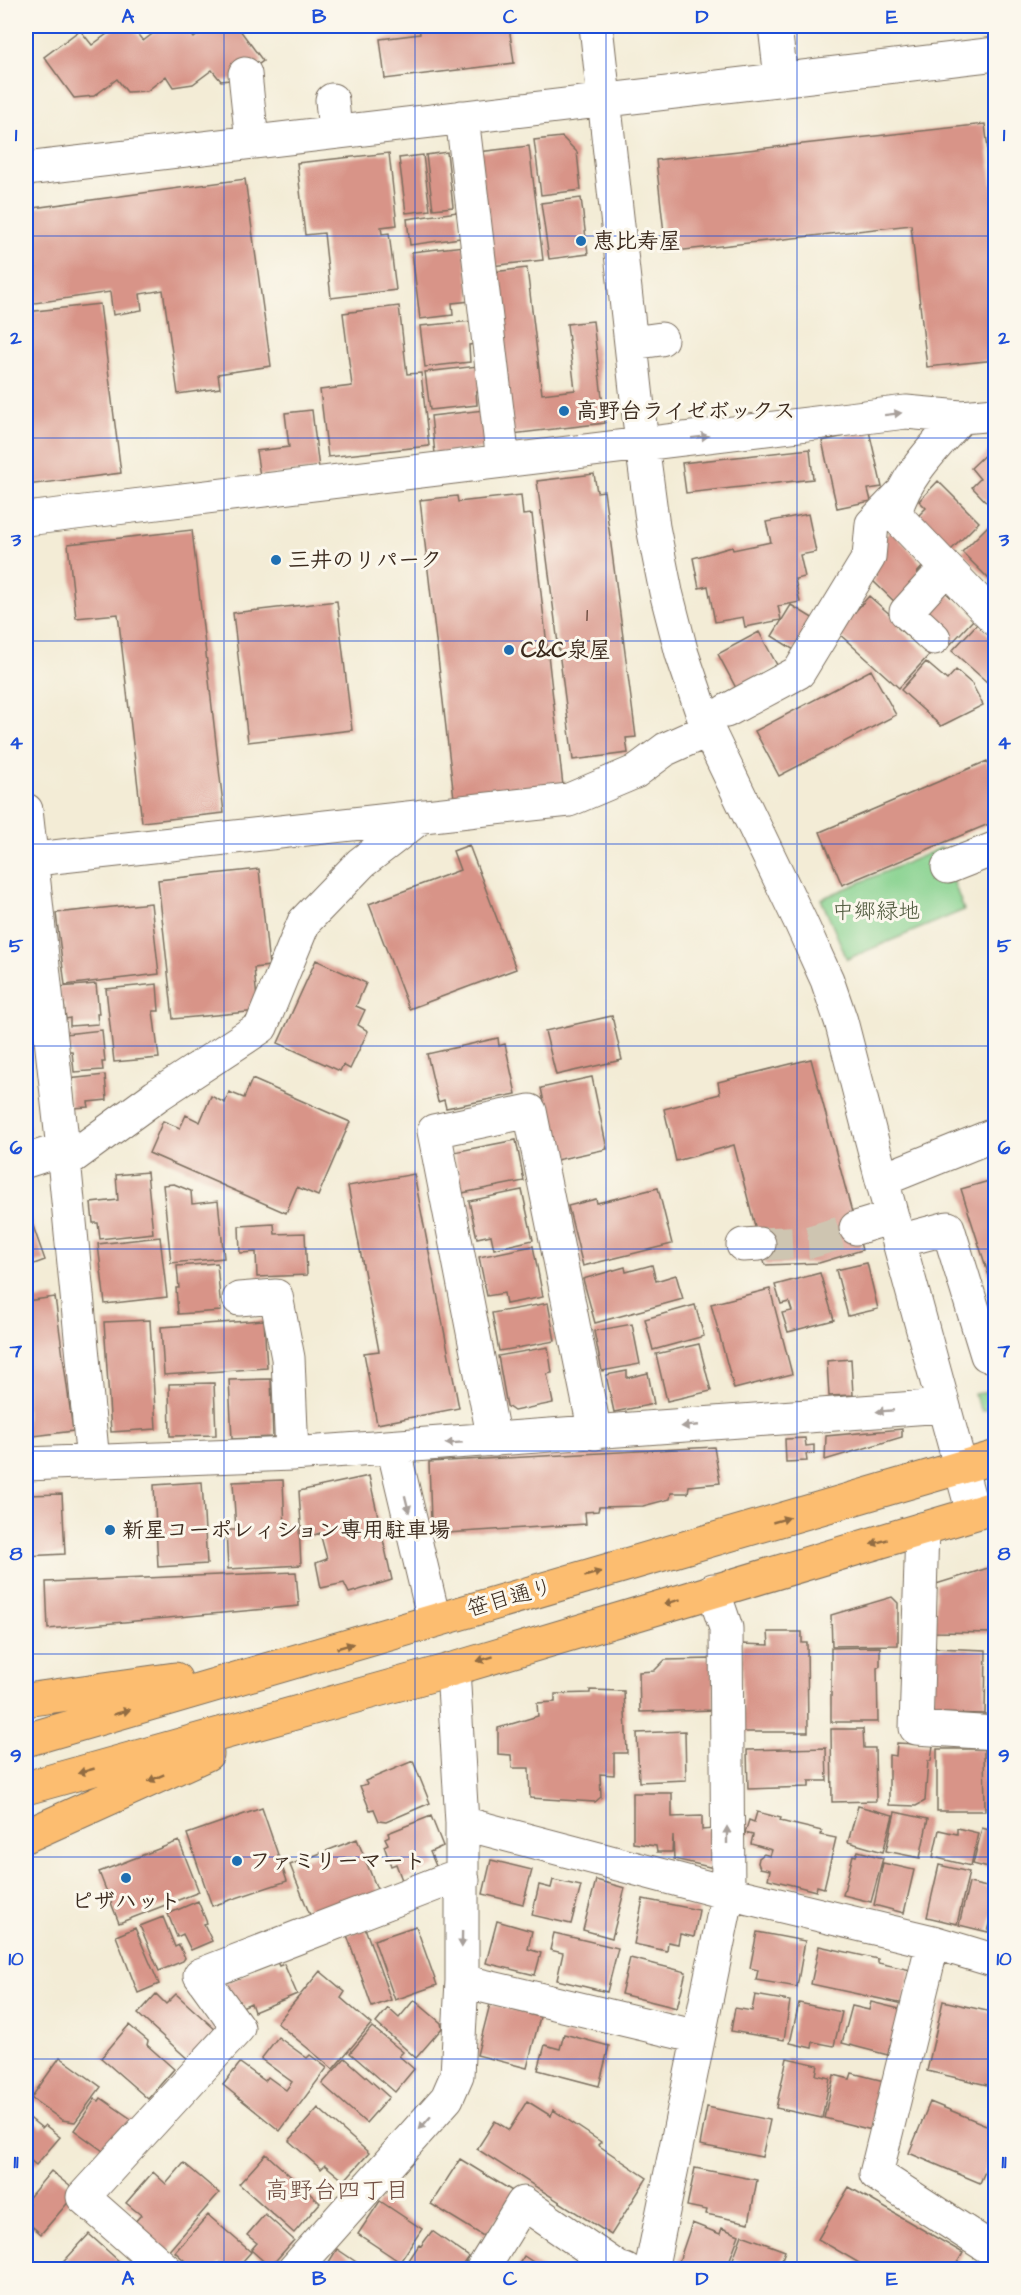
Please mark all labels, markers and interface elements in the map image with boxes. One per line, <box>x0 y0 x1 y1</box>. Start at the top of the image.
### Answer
text: A <box>122 3 135 31</box>
text: B <box>312 3 327 31</box>
text: C <box>503 3 518 31</box>
text: D <box>696 3 709 31</box>
text: E <box>886 3 898 31</box>
text: 1 <box>15 121 18 149</box>
text: 1 <box>1003 121 1006 149</box>
place label: 恵比寿屋 <box>593 226 681 257</box>
marker: 恵比寿屋 <box>574 234 588 248</box>
text: 2 <box>9 324 22 352</box>
text: 2 <box>997 324 1010 352</box>
place label: 高野台ライゼボックス <box>576 396 796 427</box>
marker: 高野台ライゼボックス <box>557 404 571 418</box>
one-way arrow <box>884 409 903 418</box>
one-way arrow <box>690 433 709 442</box>
text: 3 <box>10 526 22 554</box>
text: 3 <box>998 526 1010 554</box>
place label: 三井のリパーク <box>288 545 442 576</box>
marker: 三井のリパーク <box>269 553 283 567</box>
house number: 1 <box>586 601 589 629</box>
place label: C&C泉屋 <box>521 635 611 666</box>
marker: C&C泉屋 <box>502 643 516 657</box>
text: 4 <box>9 729 23 757</box>
text: 4 <box>997 729 1011 757</box>
park label: 中郷緑地 <box>832 896 920 927</box>
text: 5 <box>9 932 24 960</box>
text: 5 <box>997 932 1012 960</box>
text: 6 <box>10 1134 23 1162</box>
text: 6 <box>998 1134 1011 1162</box>
text: 7 <box>9 1337 23 1365</box>
text: 7 <box>997 1337 1011 1365</box>
one-way arrow <box>875 1406 894 1415</box>
one-way arrow <box>681 1421 700 1431</box>
one-way arrow <box>444 1438 463 1448</box>
one-way arrow <box>402 1495 412 1513</box>
place label: 新星コーポレィション専用駐車場 <box>122 1515 450 1546</box>
one-way arrow <box>772 1515 790 1524</box>
marker: 新星コーポレィション専用駐車場 <box>103 1523 117 1537</box>
one-way arrow <box>870 1537 888 1547</box>
text: 8 <box>10 1540 23 1568</box>
text: 8 <box>998 1540 1011 1568</box>
one-way arrow <box>584 1569 602 1578</box>
street label: 笹目通り <box>463 1571 557 1625</box>
one-way arrow <box>663 1598 681 1607</box>
one-way arrow <box>337 1641 355 1650</box>
one-way arrow <box>476 1655 494 1664</box>
one-way arrow <box>113 1706 131 1716</box>
text: 9 <box>10 1742 22 1770</box>
text: 9 <box>998 1742 1010 1770</box>
one-way arrow <box>77 1767 95 1776</box>
one-way arrow <box>147 1773 164 1782</box>
one-way arrow <box>722 1825 732 1844</box>
place label: ファミリーマート <box>249 1846 426 1877</box>
marker: ファミリーマート <box>230 1854 244 1868</box>
marker: ピザハット <box>119 1871 133 1885</box>
place label: ピザハット <box>71 1886 181 1917</box>
one-way arrow <box>457 1929 467 1948</box>
text: 10 <box>8 1945 24 1973</box>
text: 10 <box>996 1945 1012 1973</box>
one-way arrow <box>419 2115 432 2130</box>
text: 11 <box>13 2148 19 2176</box>
text: 11 <box>1001 2148 1007 2176</box>
district label: 高野台四丁目 <box>265 2174 409 2208</box>
text: A <box>122 2265 135 2293</box>
text: B <box>312 2265 327 2293</box>
text: C <box>503 2265 518 2293</box>
text: D <box>696 2265 709 2293</box>
text: E <box>886 2265 898 2293</box>

